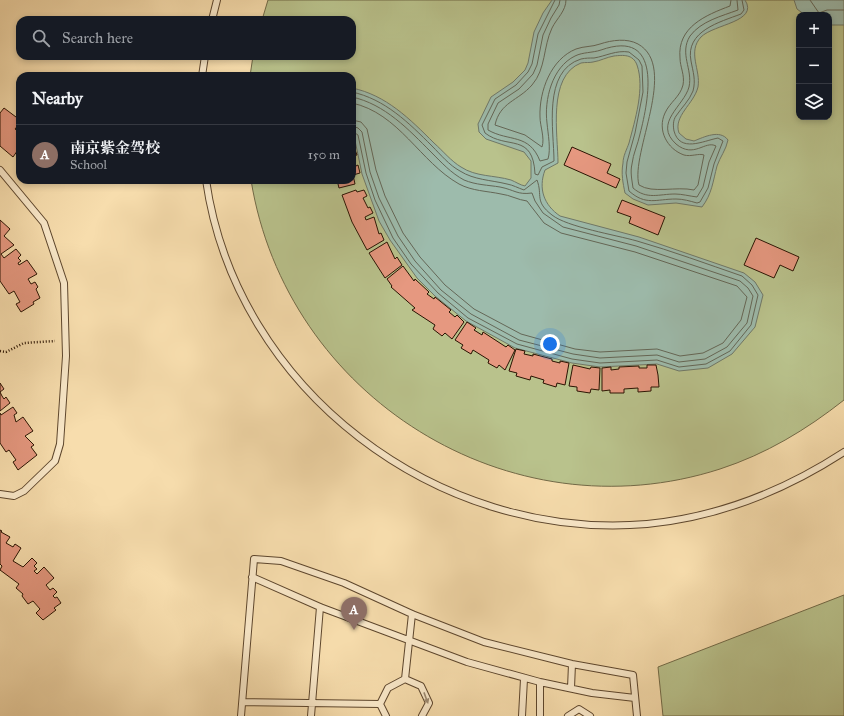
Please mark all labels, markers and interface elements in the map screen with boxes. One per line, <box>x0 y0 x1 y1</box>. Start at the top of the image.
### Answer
map controls <box>796 12 832 120</box>
button: + <box>796 12 832 48</box>
search box <box>16 16 356 60</box>
icon: search <box>30 27 52 49</box>
text: Search here <box>62 29 133 47</box>
button: − <box>796 48 832 84</box>
button: layers <box>796 84 832 120</box>
text: Nearby <box>32 88 83 109</box>
text: 南京紫金驾校 <box>70 139 160 157</box>
text: A <box>41 147 49 163</box>
text: 150 m <box>308 147 340 163</box>
text: School <box>70 157 107 173</box>
your location <box>540 334 560 354</box>
pin: A <box>341 597 367 630</box>
one-way arrow <box>423 692 429 704</box>

